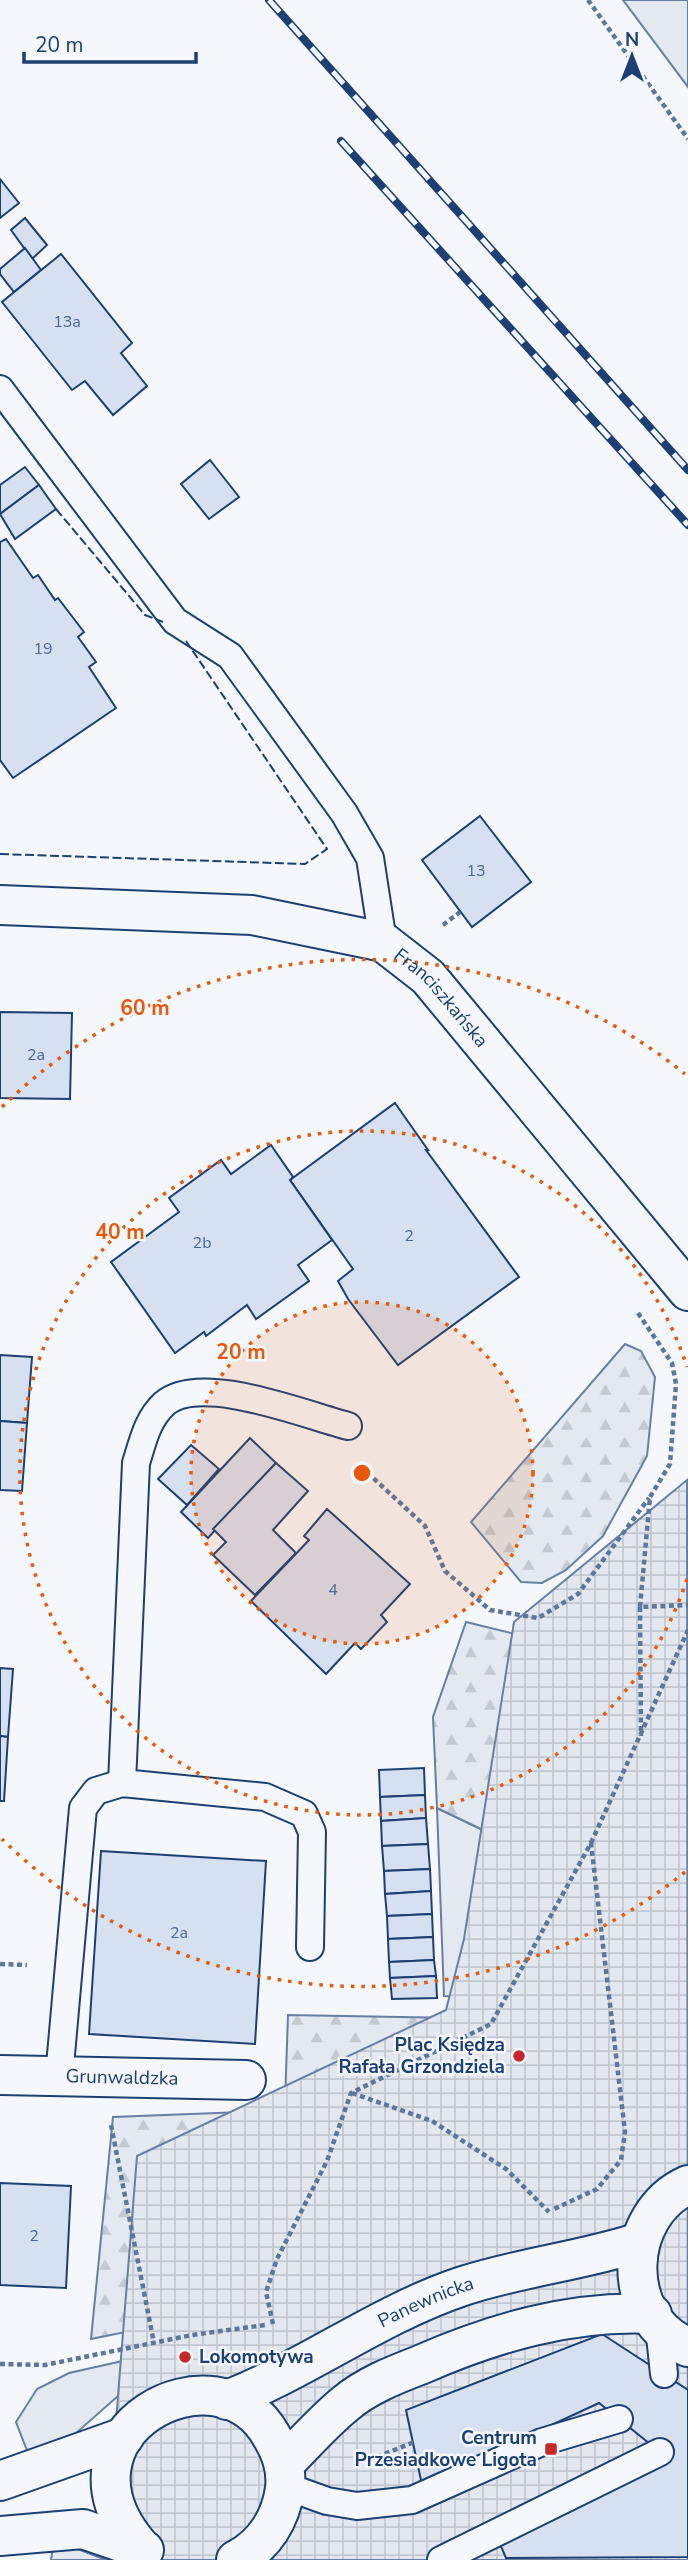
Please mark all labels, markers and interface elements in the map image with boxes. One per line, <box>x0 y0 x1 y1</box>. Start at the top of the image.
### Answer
scale bar <box>24 21 196 65</box>
north arrow <box>597 21 667 91</box>
text: N <box>625 27 639 53</box>
text: 20 m <box>35 31 84 59</box>
house number: 13a <box>53 311 81 333</box>
house number: 19 <box>33 638 53 660</box>
house number: 13 <box>466 860 486 882</box>
street label: Franciszkańska <box>389 942 494 1053</box>
text: 60 m <box>120 994 170 1022</box>
house number: 2a <box>27 1044 45 1066</box>
text: 40 m <box>95 1218 145 1246</box>
house number: 2 <box>404 1225 414 1247</box>
house number: 2b <box>193 1232 211 1254</box>
text: 20 m <box>216 1338 266 1366</box>
centre of rings <box>350 1461 374 1485</box>
house number: 4 <box>328 1579 338 1601</box>
house number: 2a <box>170 1922 188 1944</box>
place label: Plac Księdza Rafała Grzondziela <box>338 2032 505 2080</box>
marker: Plac Księdza Rafała Grzondziela <box>511 2048 527 2064</box>
street label: Grunwaldzka <box>65 2063 179 2092</box>
house number: 2 <box>29 2225 39 2247</box>
street label: Panewnicka <box>373 2270 477 2334</box>
place label: Lokomotywa <box>199 2344 314 2370</box>
marker: Lokomotywa <box>177 2349 193 2365</box>
place label: Centrum Przesiadkowe Ligota <box>355 2425 537 2473</box>
marker: Centrum Przesiadkowe Ligota <box>543 2441 559 2457</box>

